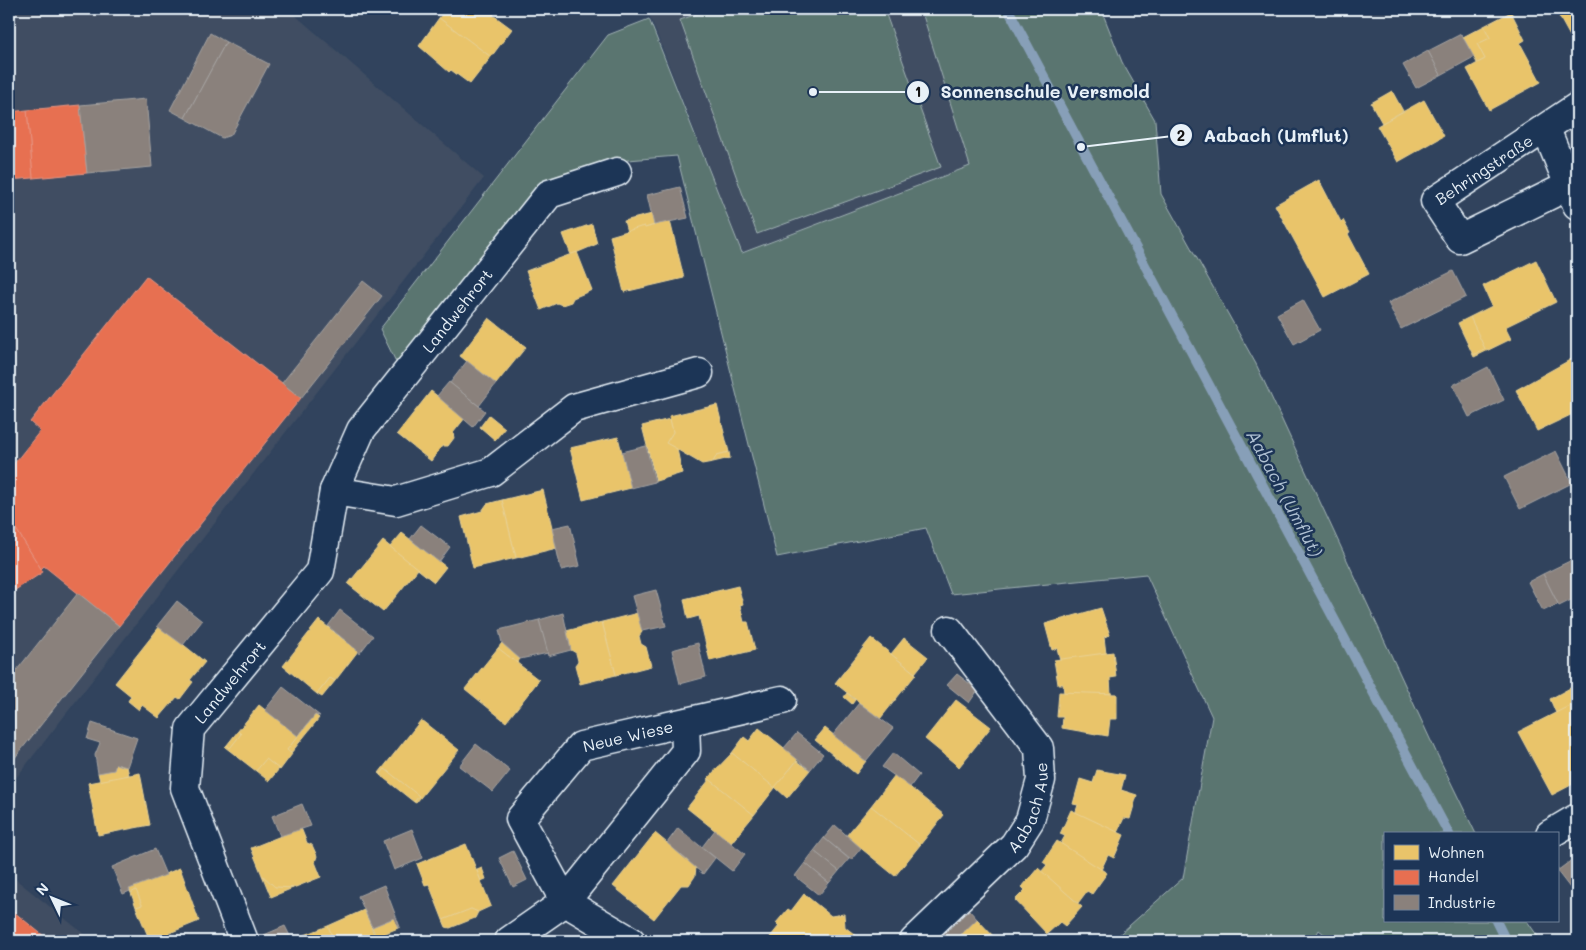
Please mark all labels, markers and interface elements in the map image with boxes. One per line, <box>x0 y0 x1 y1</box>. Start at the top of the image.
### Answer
callout: Sonnenschule Versmold <box>905 76 1160 109</box>
text: Sonnenschule Versmold <box>940 79 1150 103</box>
text: 1 <box>915 81 921 101</box>
callout: Aabach (Umflut) <box>1169 119 1359 152</box>
text: Aabach (Umflut) <box>1203 123 1349 147</box>
text: 2 <box>1177 125 1185 145</box>
street label: Behringstraße <box>1431 129 1536 209</box>
street label: Landwehrort <box>417 264 496 356</box>
water label: Aabach (Umflut) <box>1241 425 1329 561</box>
street label: Landwehrort <box>189 635 270 727</box>
street label: Neue Wiese <box>581 715 675 756</box>
street label: Aabach Aue <box>1002 762 1052 857</box>
legend <box>1384 832 1558 922</box>
text: Wohnen <box>1428 842 1484 862</box>
text: Handel <box>1428 866 1479 886</box>
north arrow <box>28 872 78 922</box>
text: N <box>32 878 53 899</box>
text: Industrie <box>1428 892 1496 912</box>

